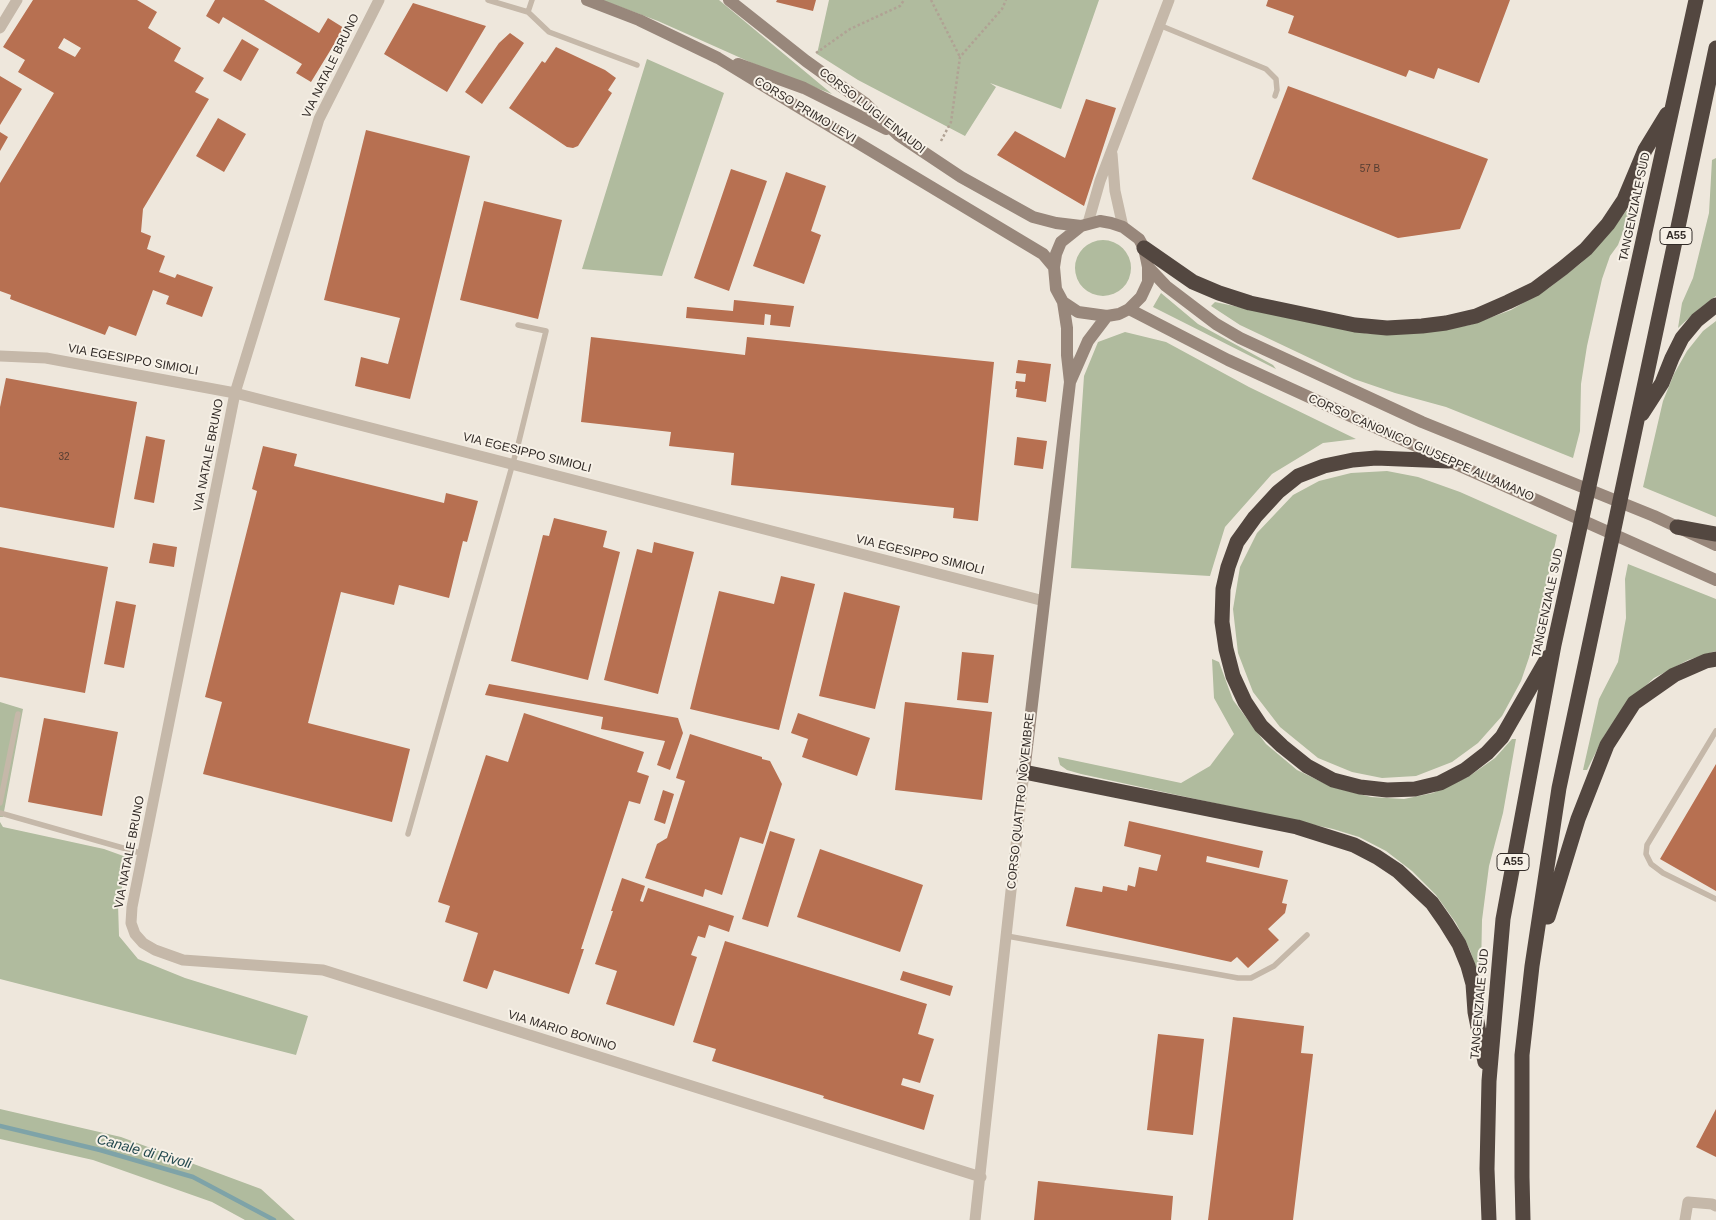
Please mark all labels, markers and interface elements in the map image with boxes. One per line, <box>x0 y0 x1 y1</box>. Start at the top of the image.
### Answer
street label: VIA NATALE BRUNO <box>299 12 363 120</box>
street label: CORSO LUIGI EINAUDI <box>816 65 928 157</box>
street label: CORSO PRIMO LEVI <box>752 74 858 146</box>
street label: TANGENZIALE SUD <box>1616 151 1654 263</box>
house number: 57 B <box>1360 163 1380 175</box>
road number: A55 <box>1660 228 1692 245</box>
street label: VIA EGESIPPO SIMIOLI <box>67 341 199 379</box>
street label: CORSO CANONICO GIUSEPPE ALLAMANO <box>1306 392 1536 504</box>
street label: VIA NATALE BRUNO <box>191 398 227 512</box>
street label: VIA EGESIPPO SIMIOLI <box>461 430 593 476</box>
house number: 32 <box>58 451 70 463</box>
street label: VIA EGESIPPO SIMIOLI <box>854 532 986 578</box>
street label: TANGENZIALE SUD <box>1529 547 1567 659</box>
street label: CORSO QUATTRO NOVEMBRE <box>1005 712 1037 890</box>
street label: VIA NATALE BRUNO <box>112 795 148 909</box>
road number: A55 <box>1497 854 1529 870</box>
street label: TANGENZIALE SUD <box>1468 948 1492 1060</box>
street label: VIA MARIO BONINO <box>506 1008 618 1054</box>
water label: Canale di Rivoli <box>95 1131 193 1173</box>

